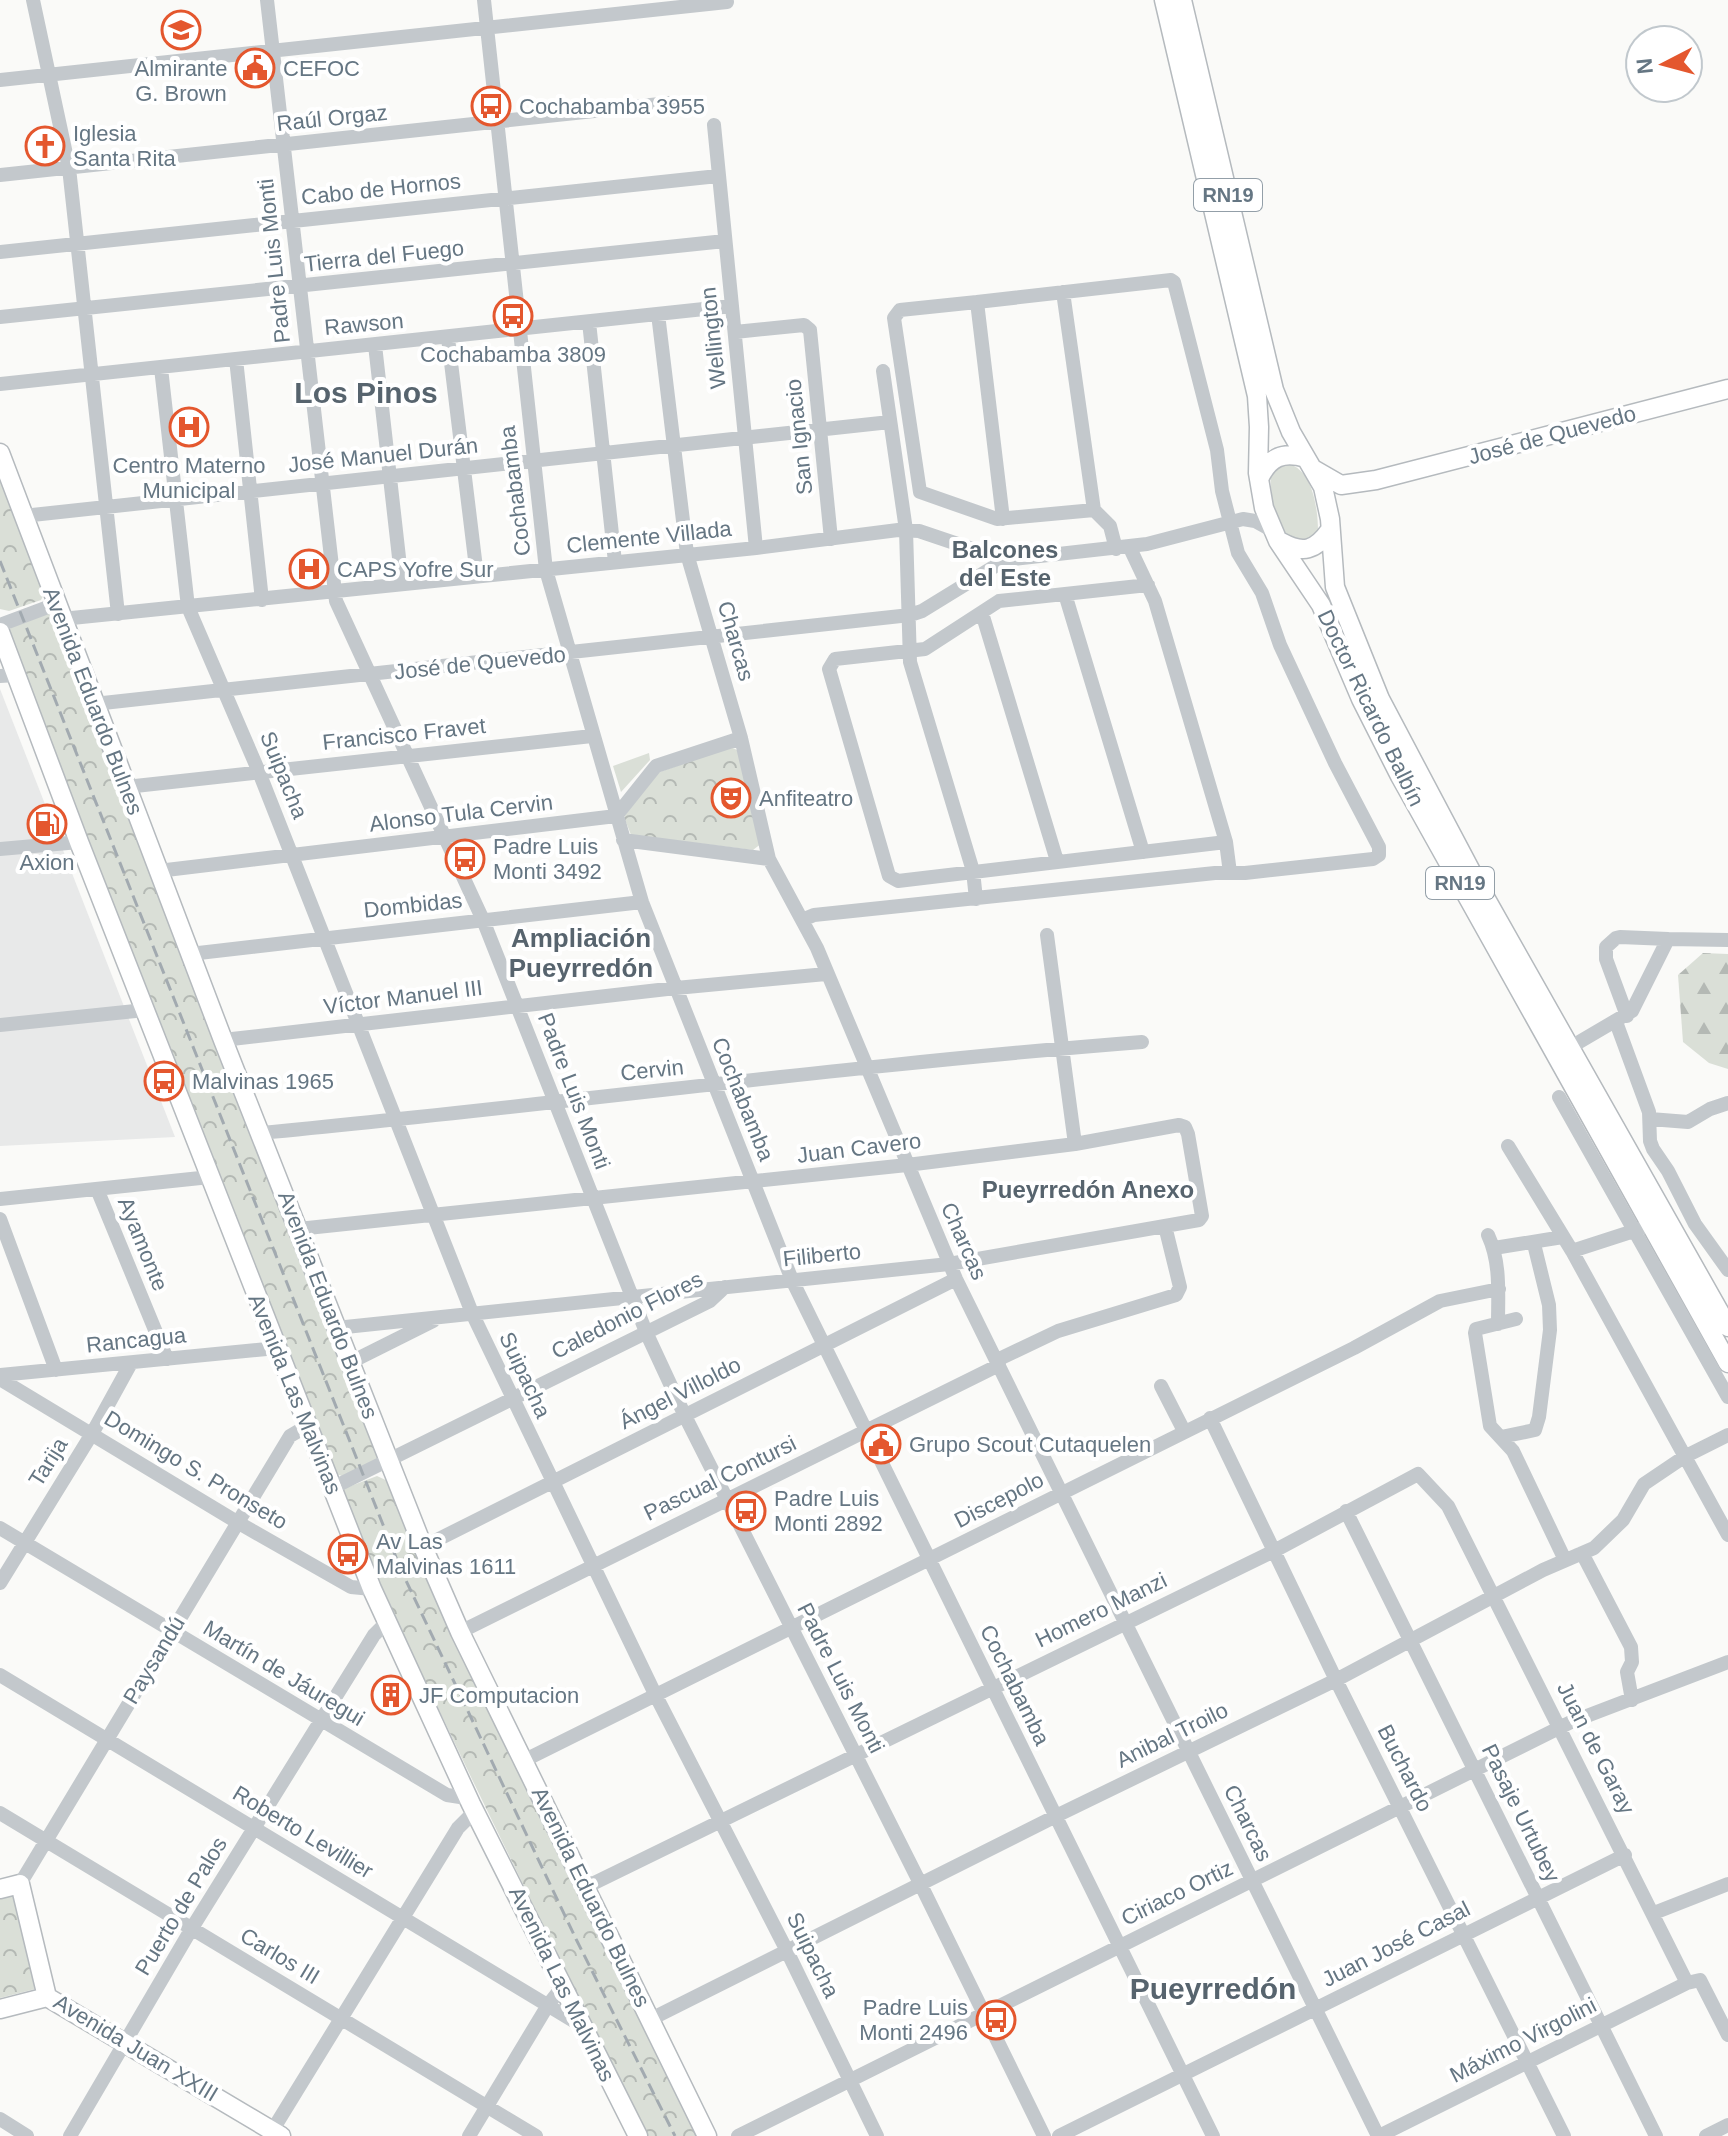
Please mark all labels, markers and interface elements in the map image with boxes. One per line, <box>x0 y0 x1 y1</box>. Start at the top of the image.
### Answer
school or university icon: Almirante G. Brown <box>160 9 202 51</box>
north arrow <box>1624 24 1704 104</box>
public building icon: CEFOC <box>234 47 276 89</box>
place label: Almirante G. Brown <box>135 56 227 106</box>
place label: CEFOC <box>283 56 360 81</box>
text: N <box>1631 57 1658 75</box>
bus stop icon: Cochabamba 3955 <box>470 85 512 127</box>
place label: Cochabamba 3955 <box>519 94 705 119</box>
street label: Raúl Orgaz <box>275 100 389 136</box>
place label: Iglesia Santa Rita <box>73 121 176 171</box>
church icon: Iglesia Santa Rita <box>24 125 66 167</box>
street label: Cabo de Hornos <box>300 168 462 210</box>
street label: Padre Luis Monti <box>253 178 295 344</box>
road number: RN19 <box>1194 179 1262 211</box>
street label: Tierra del Fuego <box>303 235 465 277</box>
street label: Wellington <box>695 286 731 390</box>
bus stop icon: Cochabamba 3809 <box>492 295 534 337</box>
street label: Rawson <box>323 308 405 340</box>
place label: Cochabamba 3809 <box>420 342 606 367</box>
district label: Los Pinos <box>294 376 438 409</box>
street label: San Ignacio <box>780 378 818 496</box>
street label: José de Quevedo <box>1465 401 1639 469</box>
hospital icon: Centro Materno Municipal <box>168 406 210 448</box>
street label: Cochabamba <box>495 424 535 557</box>
street label: José Manuel Durán <box>287 433 479 477</box>
place label: Centro Materno Municipal <box>113 453 265 503</box>
street label: Clemente Villada <box>565 516 734 558</box>
district label: Balcones del Este <box>952 536 1058 591</box>
hospital icon: CAPS Yofre Sur <box>288 548 330 590</box>
place label: CAPS Yofre Sur <box>337 557 494 582</box>
street label: Avenida Eduardo Bulnes <box>38 584 148 818</box>
street label: Charcas <box>713 598 759 684</box>
street label: Doctor Ricardo Balbín <box>1313 606 1429 810</box>
street label: José de Quevedo <box>393 642 567 684</box>
street label: Francisco Fravet <box>321 713 487 755</box>
street label: Suipacha <box>255 728 313 823</box>
theatre icon: Anfiteatro <box>710 777 752 819</box>
place label: Anfiteatro <box>759 786 853 811</box>
street label: Alonso Tula Cervin <box>368 789 554 837</box>
fuel station icon: Axion <box>26 803 68 845</box>
place label: Padre Luis Monti 3492 <box>493 834 602 884</box>
bus stop icon: Padre Luis Monti 3492 <box>444 838 486 880</box>
place label: Axion <box>19 850 75 875</box>
road number: RN19 <box>1426 867 1494 899</box>
street label: Dombidas <box>362 887 464 923</box>
district label: Ampliación Pueyrredón <box>509 923 653 983</box>
street label: Víctor Manuel III <box>322 975 484 1019</box>
street label: Padre Luis Monti <box>533 1009 615 1173</box>
street label: Cochabamba <box>707 1034 779 1165</box>
street label: Cervin <box>619 1054 685 1086</box>
bus stop icon: Malvinas 1965 <box>143 1060 185 1102</box>
place label: Malvinas 1965 <box>192 1069 334 1094</box>
street label: Juan Cavero <box>796 1128 922 1168</box>
district label: Pueyrredón Anexo <box>982 1176 1194 1203</box>
street label: Avenida Eduardo Bulnes <box>273 1188 383 1422</box>
street label: Ayamonte <box>113 1194 173 1294</box>
street label: Charcas <box>936 1198 992 1284</box>
street label: Filiberto <box>782 1238 862 1272</box>
street label: Caledonio Flores <box>547 1266 707 1364</box>
street label: Avenida Las Malvinas <box>243 1290 347 1498</box>
street label: Rancagua <box>85 1322 188 1358</box>
street label: Suipacha <box>494 1328 556 1423</box>
street label: Ángel Villoldo <box>615 1352 745 1434</box>
street label: Domingo S. Pronseto <box>100 1405 292 1535</box>
public building icon: Grupo Scout Cutaquelen <box>860 1423 902 1465</box>
street label: Pascual Contursi <box>640 1430 800 1526</box>
street label: Tarija <box>23 1432 73 1491</box>
place label: Grupo Scout Cutaquelen <box>909 1432 1151 1457</box>
street label: Discepolo <box>950 1467 1048 1533</box>
place label: Padre Luis Monti 2892 <box>774 1486 883 1536</box>
bus stop icon: Padre Luis Monti 2892 <box>725 1490 767 1532</box>
place label: Av Las Malvinas 1611 <box>376 1529 516 1579</box>
bus stop icon: Av Las Malvinas 1611 <box>327 1533 369 1575</box>
street label: Homero Manzi <box>1031 1567 1171 1653</box>
street label: Padre Luis Monti <box>792 1599 890 1757</box>
street label: Paysandú <box>118 1612 190 1708</box>
street label: Martín de Jáuregui <box>199 1615 369 1731</box>
street label: Cochabamba <box>975 1621 1055 1750</box>
building icon: JF Computacion <box>370 1674 412 1716</box>
street label: Juan de Garay <box>1552 1678 1640 1818</box>
place label: JF Computacion <box>419 1683 579 1708</box>
street label: Anibal Troilo <box>1112 1697 1232 1773</box>
street label: Buchardo <box>1372 1720 1438 1816</box>
street label: Pasaje Urtubey <box>1477 1740 1565 1886</box>
street label: Roberto Levillier <box>228 1780 378 1884</box>
street label: Charcas <box>1219 1781 1277 1865</box>
street label: Avenida Eduardo Bulnes <box>527 1783 655 2011</box>
street label: Puerto de Palos <box>130 1832 232 1980</box>
street label: Ciriaco Ortiz <box>1117 1855 1237 1931</box>
street label: Avenida Las Malvinas <box>504 1883 620 2085</box>
street label: Juan José Casal <box>1318 1896 1474 1992</box>
street label: Suipacha <box>782 1908 845 2002</box>
street label: Carlos III <box>236 1923 324 1989</box>
district label: Pueyrredón <box>1130 1972 1296 2005</box>
street label: Avenida Juan XXIII <box>50 1989 222 2107</box>
street label: Máximo Virgolini <box>1446 1992 1600 2088</box>
place label: Padre Luis Monti 2496 <box>859 1995 968 2045</box>
bus stop icon: Padre Luis Monti 2496 <box>975 1999 1017 2041</box>

